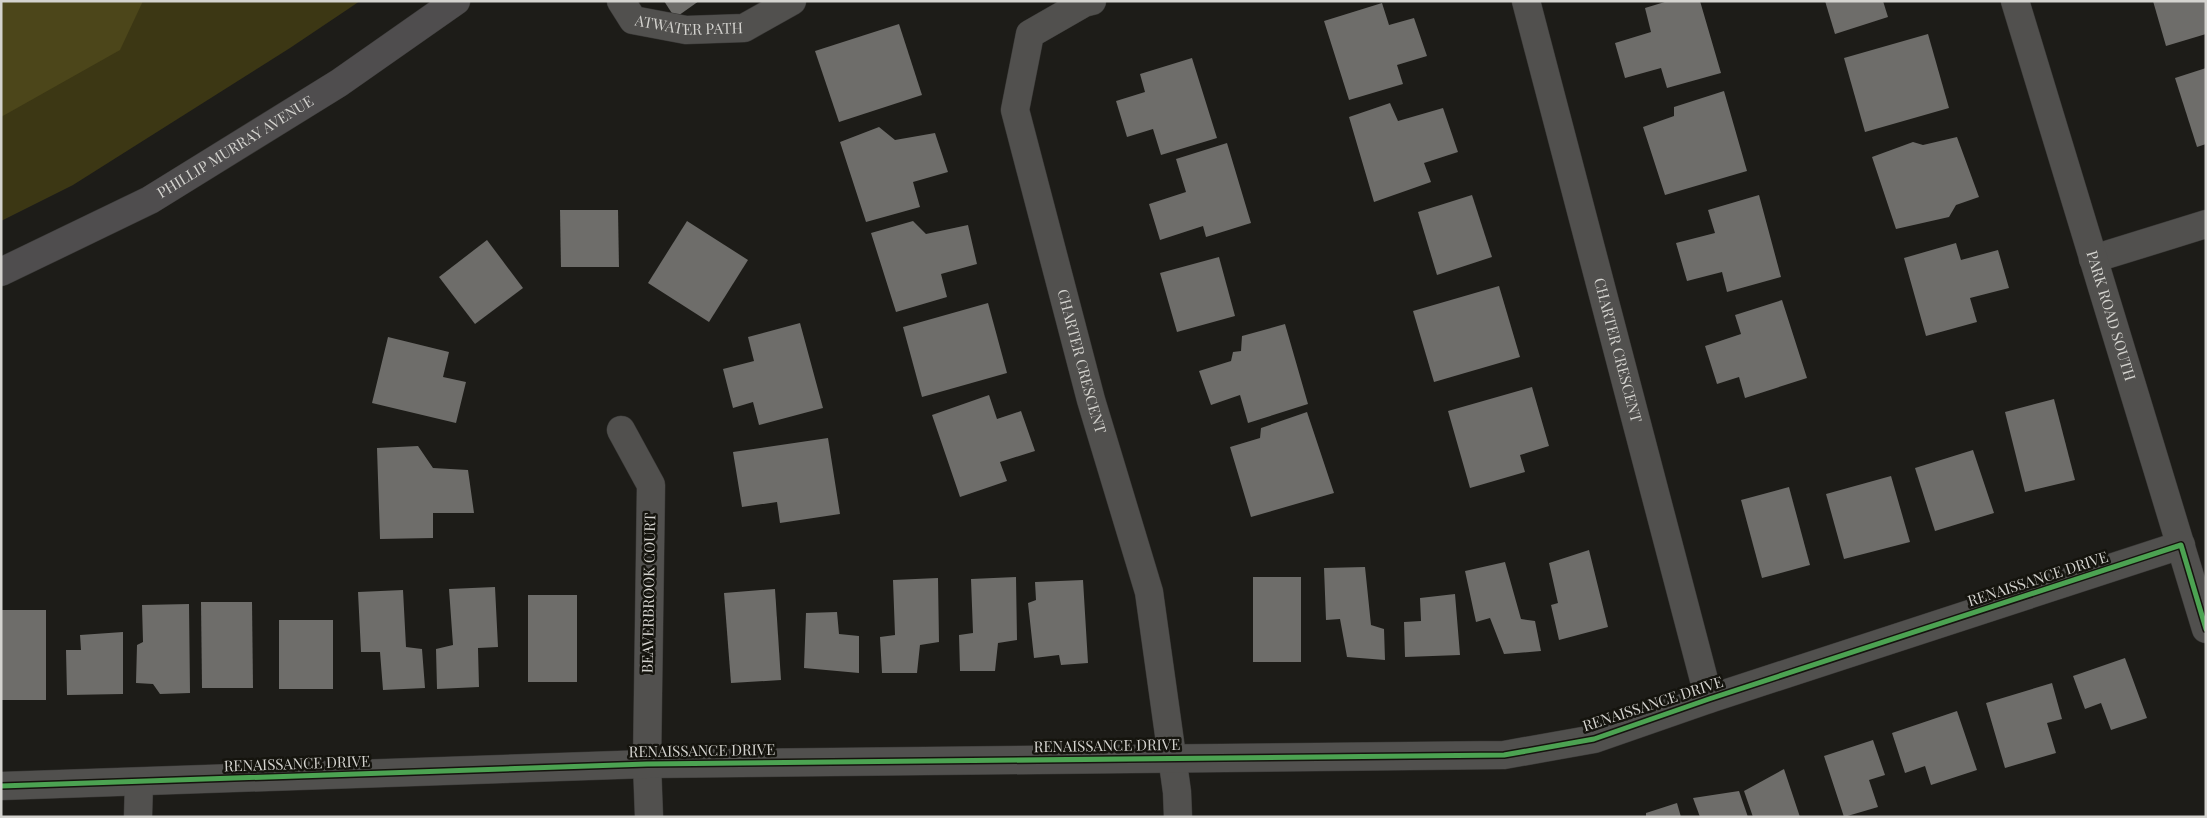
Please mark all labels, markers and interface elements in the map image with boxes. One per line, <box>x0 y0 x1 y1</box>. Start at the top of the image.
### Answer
street label: ATWATER PATH <box>632 9 743 39</box>
street label: PHILLIP MURRAY AVENUE <box>153 90 317 202</box>
street label: PARK ROAD SOUTH <box>2082 248 2141 383</box>
street label: CHARTER CRESCENT <box>1590 275 1647 425</box>
street label: CHARTER CRESCENT <box>1053 287 1112 436</box>
street label: BEAVERBROOK COURT <box>637 513 659 673</box>
street label: RENAISSANCE DRIVE <box>1965 546 2111 610</box>
street label: RENAISSANCE DRIVE <box>1580 671 1726 735</box>
street label: RENAISSANCE DRIVE <box>1033 734 1180 756</box>
street label: RENAISSANCE DRIVE <box>628 739 775 761</box>
street label: RENAISSANCE DRIVE <box>223 750 371 776</box>

